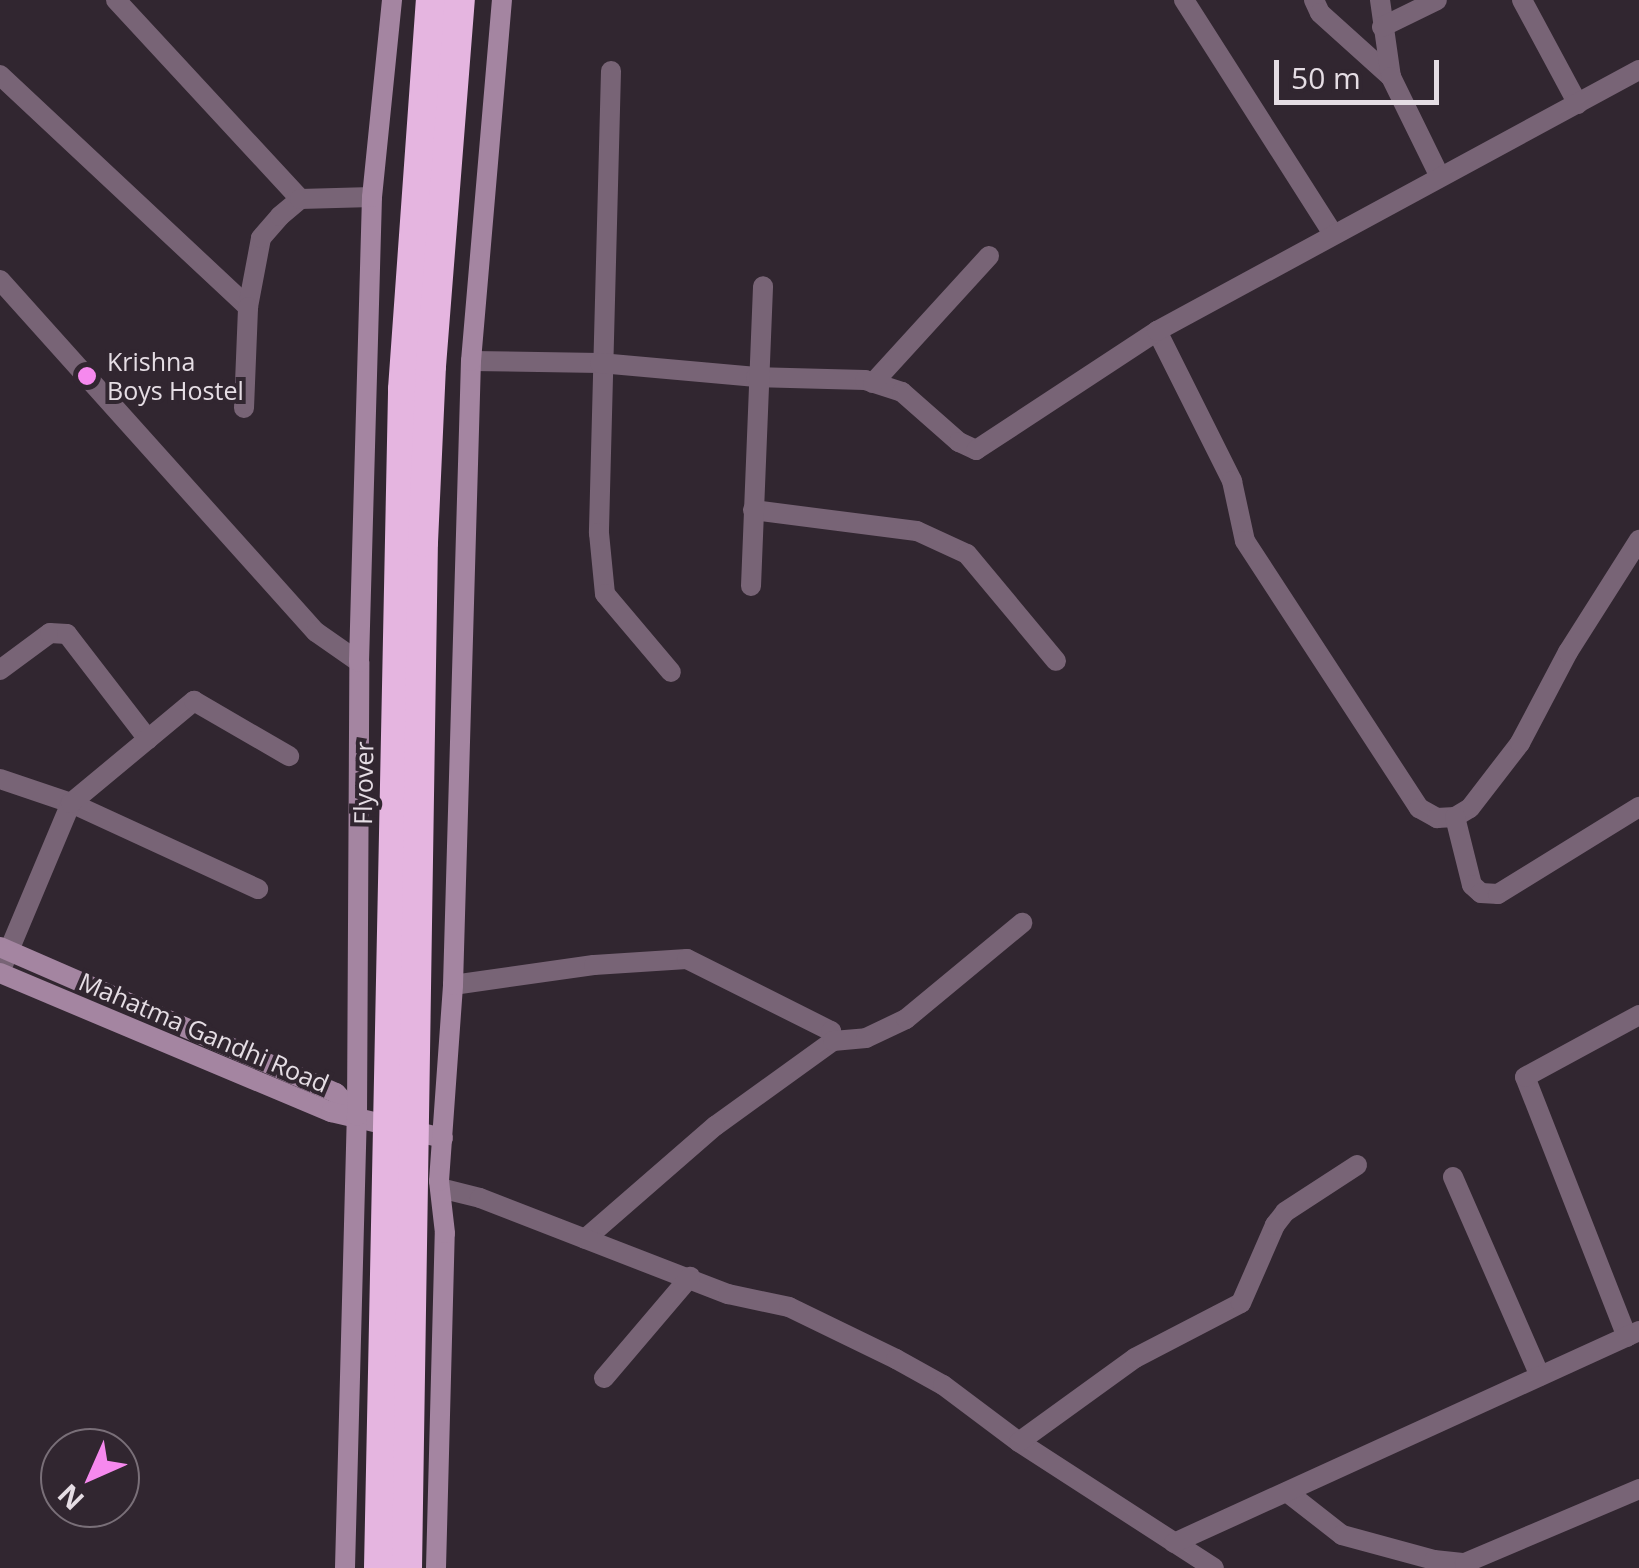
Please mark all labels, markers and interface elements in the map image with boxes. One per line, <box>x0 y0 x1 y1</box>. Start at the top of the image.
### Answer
scale bar <box>1279 40 1444 102</box>
text: 50 m <box>1291 57 1361 98</box>
place label: Krishna Boys Hostel <box>107 347 244 406</box>
marker: Krishna Boys Hostel <box>76 365 98 387</box>
street label: Flyover <box>347 741 379 825</box>
street label: Mahatma Gandhi Road <box>75 966 333 1098</box>
north arrow <box>40 1428 140 1528</box>
text: N <box>49 1476 92 1519</box>

